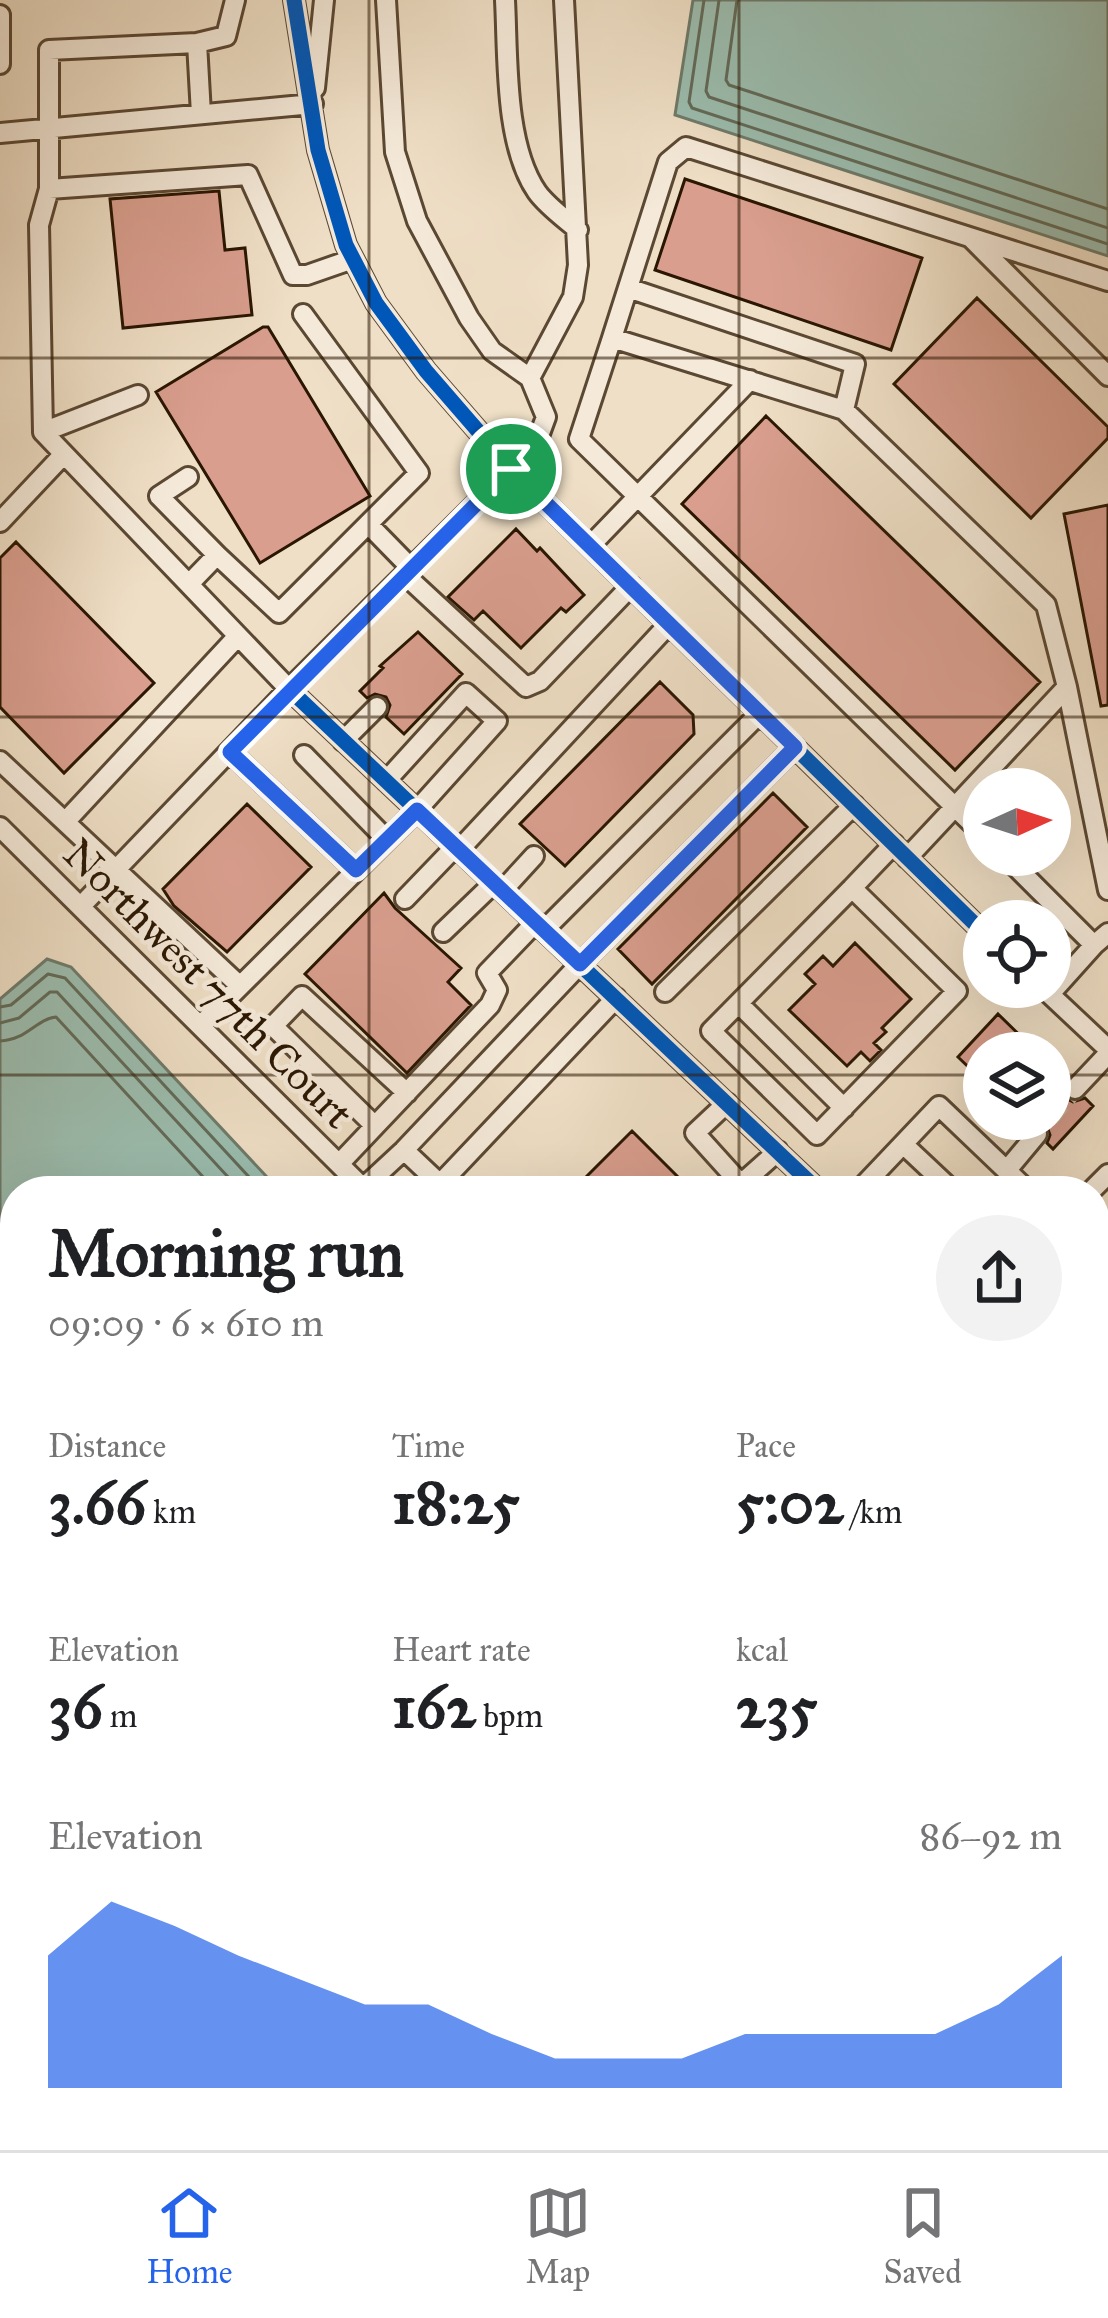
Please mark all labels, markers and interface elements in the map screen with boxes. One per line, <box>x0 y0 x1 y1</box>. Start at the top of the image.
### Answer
pin <box>460 418 562 520</box>
icon: arrive <box>478 436 544 502</box>
north arrow <box>963 768 1071 876</box>
map controls <box>963 768 1071 1140</box>
street label: Northwest 77th Court <box>52 828 364 1140</box>
button: locate <box>963 900 1071 1008</box>
button: layers <box>963 1032 1071 1140</box>
text: Morning run <box>48 1213 404 1294</box>
button: share <box>936 1215 1062 1341</box>
text: 09:09 · 6 × 610 m <box>48 1299 324 1347</box>
text: Distance <box>48 1426 166 1466</box>
text: Time <box>392 1426 465 1466</box>
text: Pace <box>736 1426 796 1466</box>
text: 3.66 <box>48 1466 146 1539</box>
text: 18:25 <box>392 1466 520 1539</box>
text: 5:02 <box>736 1466 844 1539</box>
text: km <box>146 1492 196 1532</box>
text: /km <box>844 1492 903 1532</box>
text: Elevation <box>48 1630 179 1670</box>
text: Heart rate <box>392 1630 531 1670</box>
text: kcal <box>736 1630 788 1670</box>
text: 36 <box>48 1670 103 1743</box>
text: 162 <box>392 1670 476 1743</box>
text: 235 <box>736 1670 817 1743</box>
text: m <box>103 1696 138 1736</box>
text: bpm <box>476 1696 543 1736</box>
text: Elevation <box>48 1812 203 1860</box>
text: 86–92 m <box>920 1812 1062 1860</box>
tab: Home <box>146 2180 233 2292</box>
tab: Map <box>525 2180 591 2292</box>
tab: Saved <box>883 2180 962 2292</box>

